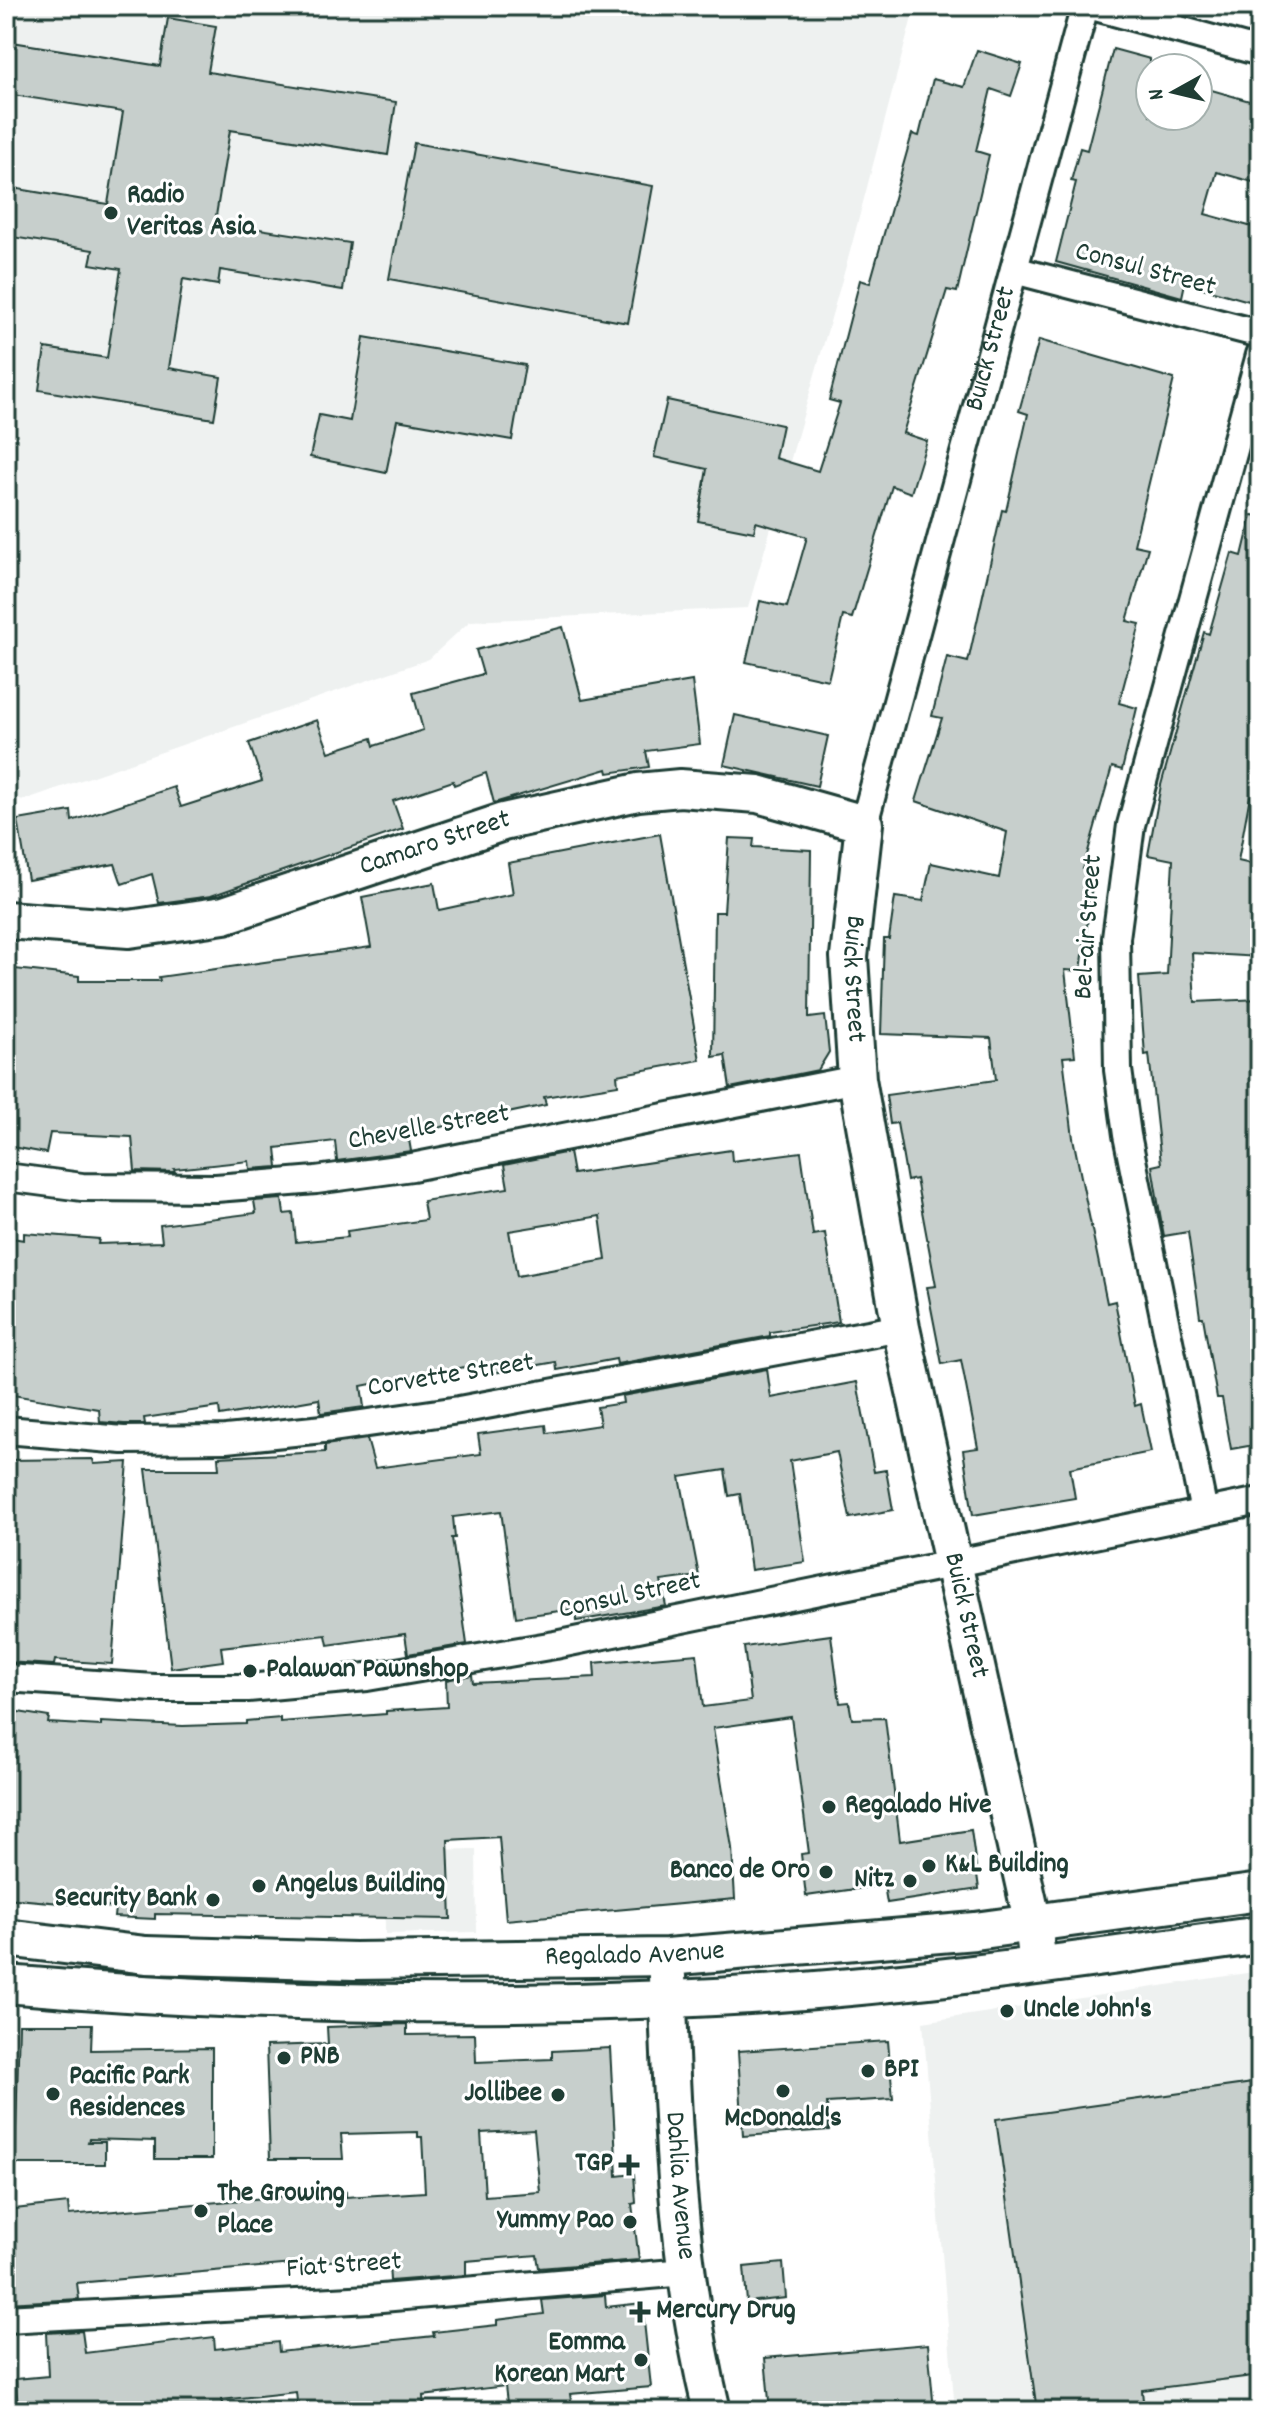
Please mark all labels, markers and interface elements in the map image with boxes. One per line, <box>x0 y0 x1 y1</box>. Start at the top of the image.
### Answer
north arrow <box>1134 52 1214 132</box>
text: N <box>1142 87 1174 102</box>
place label: Radio Veritas Asia <box>127 177 256 249</box>
marker: Radio Veritas Asia <box>102 204 120 222</box>
street label: Consul Street <box>1070 233 1220 309</box>
street label: Buick Street <box>956 282 1028 416</box>
street label: Camaro Street <box>355 801 514 888</box>
street label: Bel-air Street <box>1065 853 1115 1001</box>
street label: Buick Street <box>829 913 875 1044</box>
street label: Chevelle Street <box>345 1095 513 1163</box>
street label: Corvette Street <box>365 1344 537 1410</box>
street label: Buick Street <box>931 1549 998 1682</box>
street label: Consul Street <box>555 1562 705 1632</box>
place label: Palawan Pawnshop <box>266 1651 469 1691</box>
marker: Palawan Pawnshop <box>241 1662 259 1680</box>
place label: Regalado Hive <box>845 1787 992 1827</box>
marker: Regalado Hive <box>820 1798 838 1816</box>
place label: K&L Building <box>945 1846 1069 1886</box>
place label: Banco de Oro <box>670 1852 810 1892</box>
marker: K&L Building <box>920 1857 938 1875</box>
place label: Nitz <box>854 1861 894 1901</box>
marker: Banco de Oro <box>817 1863 835 1881</box>
place label: Angelus Building <box>275 1866 445 1906</box>
marker: Nitz <box>901 1872 919 1890</box>
marker: Angelus Building <box>250 1877 268 1895</box>
place label: Security Bank <box>55 1880 197 1920</box>
marker: Security Bank <box>204 1891 222 1909</box>
street label: Regalado Avenue <box>545 1932 726 1979</box>
place label: Uncle John's <box>1023 1991 1152 2031</box>
marker: Uncle John's <box>998 2002 1016 2020</box>
place label: PNB <box>300 2038 340 2078</box>
marker: PNB <box>275 2049 293 2067</box>
place label: BPI <box>884 2051 919 2091</box>
place label: Pacific Park Residences <box>69 2058 190 2130</box>
marker: BPI <box>859 2062 877 2080</box>
place label: Jollibee <box>464 2075 542 2115</box>
marker: McDonald's <box>774 2082 792 2100</box>
marker: Pacific Park Residences <box>44 2085 62 2103</box>
marker: Jollibee <box>549 2086 567 2104</box>
place label: McDonald's <box>724 2100 842 2140</box>
street label: Dahlia Avenue <box>653 2111 705 2262</box>
place label: TGP <box>575 2145 613 2185</box>
marker: TGP <box>620 2156 638 2174</box>
place label: The Growing Place <box>217 2175 345 2247</box>
marker: The Growing Place <box>192 2202 210 2220</box>
place label: Yummy Pao <box>496 2202 614 2242</box>
marker: Yummy Pao <box>621 2213 639 2231</box>
street label: Fiat Street <box>285 2243 403 2291</box>
place label: Mercury Drug <box>656 2292 796 2332</box>
marker: Mercury Drug <box>631 2303 649 2321</box>
place label: Eomma Korean Mart <box>494 2324 626 2396</box>
marker: Eomma Korean Mart <box>632 2351 650 2369</box>

